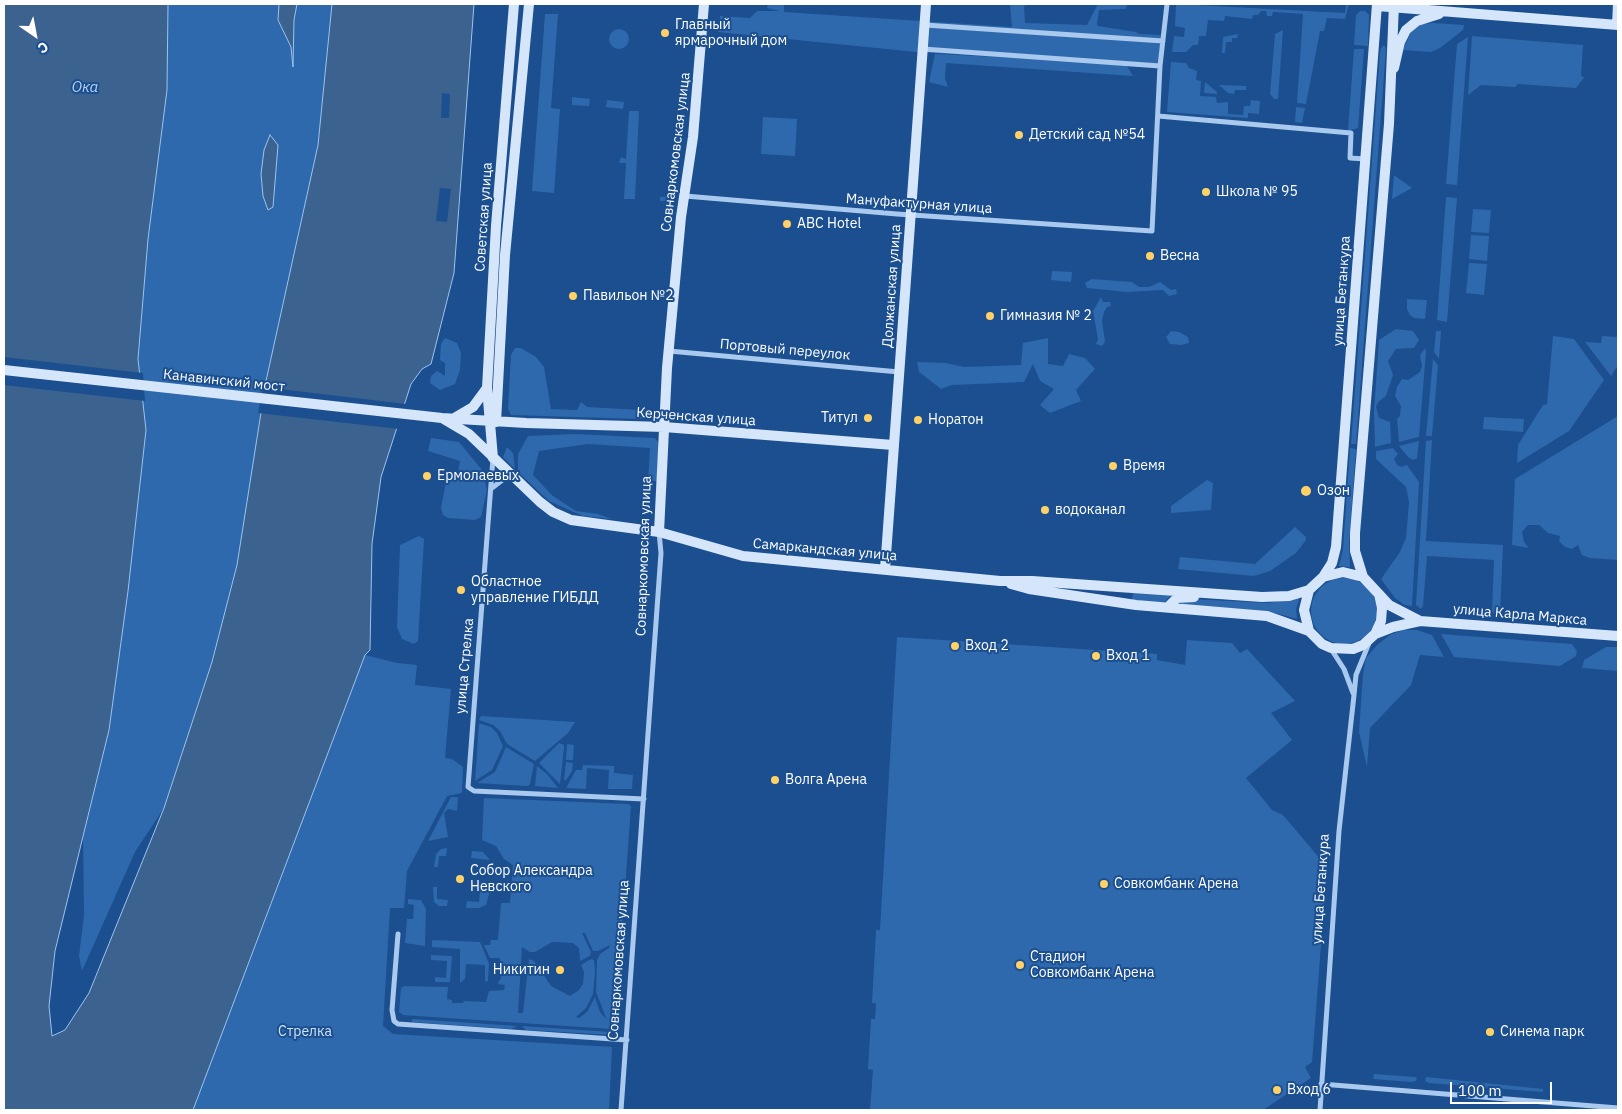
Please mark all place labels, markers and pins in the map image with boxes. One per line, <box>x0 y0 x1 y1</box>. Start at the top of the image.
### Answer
place label: Главный ярмарочный дом <box>675 17 787 49</box>
marker: Главный ярмарочный дом <box>659 27 671 39</box>
place label: Детский сад №54 <box>1029 127 1145 143</box>
marker: Детский сад №54 <box>1013 129 1025 141</box>
place label: Школа № 95 <box>1216 184 1298 200</box>
marker: Школа № 95 <box>1200 186 1212 198</box>
place label: ABC Hotel <box>797 216 861 232</box>
marker: ABC Hotel <box>781 218 793 230</box>
place label: Весна <box>1160 248 1200 264</box>
marker: Весна <box>1144 250 1156 262</box>
place label: Павильон №2 <box>583 288 674 304</box>
marker: Павильон №2 <box>567 290 579 302</box>
place label: Гимназия № 2 <box>1000 308 1092 324</box>
marker: Гимназия № 2 <box>984 310 996 322</box>
place label: Титул <box>821 410 858 426</box>
marker: Титул <box>862 412 874 424</box>
place label: Норатон <box>928 412 984 428</box>
marker: Норатон <box>912 414 924 426</box>
place label: Время <box>1123 458 1165 474</box>
marker: Время <box>1107 460 1119 472</box>
place label: Ермолаевых <box>437 468 519 484</box>
marker: Ермолаевых <box>421 470 433 482</box>
place label: Озон <box>1317 483 1350 499</box>
marker: Озон <box>1299 484 1313 498</box>
place label: водоканал <box>1055 502 1126 518</box>
marker: водоканал <box>1039 504 1051 516</box>
place label: Областное управление ГИБДД <box>471 574 599 606</box>
marker: Областное управление ГИБДД <box>455 584 467 596</box>
place label: Вход 2 <box>965 638 1009 654</box>
marker: Вход 2 <box>949 640 961 652</box>
place label: Вход 1 <box>1106 648 1150 664</box>
marker: Вход 1 <box>1090 650 1102 662</box>
place label: Волга Арена <box>785 772 867 788</box>
marker: Волга Арена <box>769 774 781 786</box>
place label: Собор Александра Невского <box>470 863 593 896</box>
marker: Собор Александра Невского <box>454 873 466 885</box>
place label: Совкомбанк Арена <box>1114 876 1239 892</box>
marker: Совкомбанк Арена <box>1098 878 1110 890</box>
place label: Стадион Совкомбанк Арена <box>1030 949 1155 982</box>
marker: Стадион Совкомбанк Арена <box>1014 959 1026 971</box>
place label: Никитин <box>493 962 550 978</box>
marker: Никитин <box>554 964 566 976</box>
place label: Синема парк <box>1500 1024 1585 1040</box>
marker: Синема парк <box>1484 1026 1496 1038</box>
place label: Вход 6 <box>1287 1082 1331 1098</box>
marker: Вход 6 <box>1271 1084 1283 1096</box>

